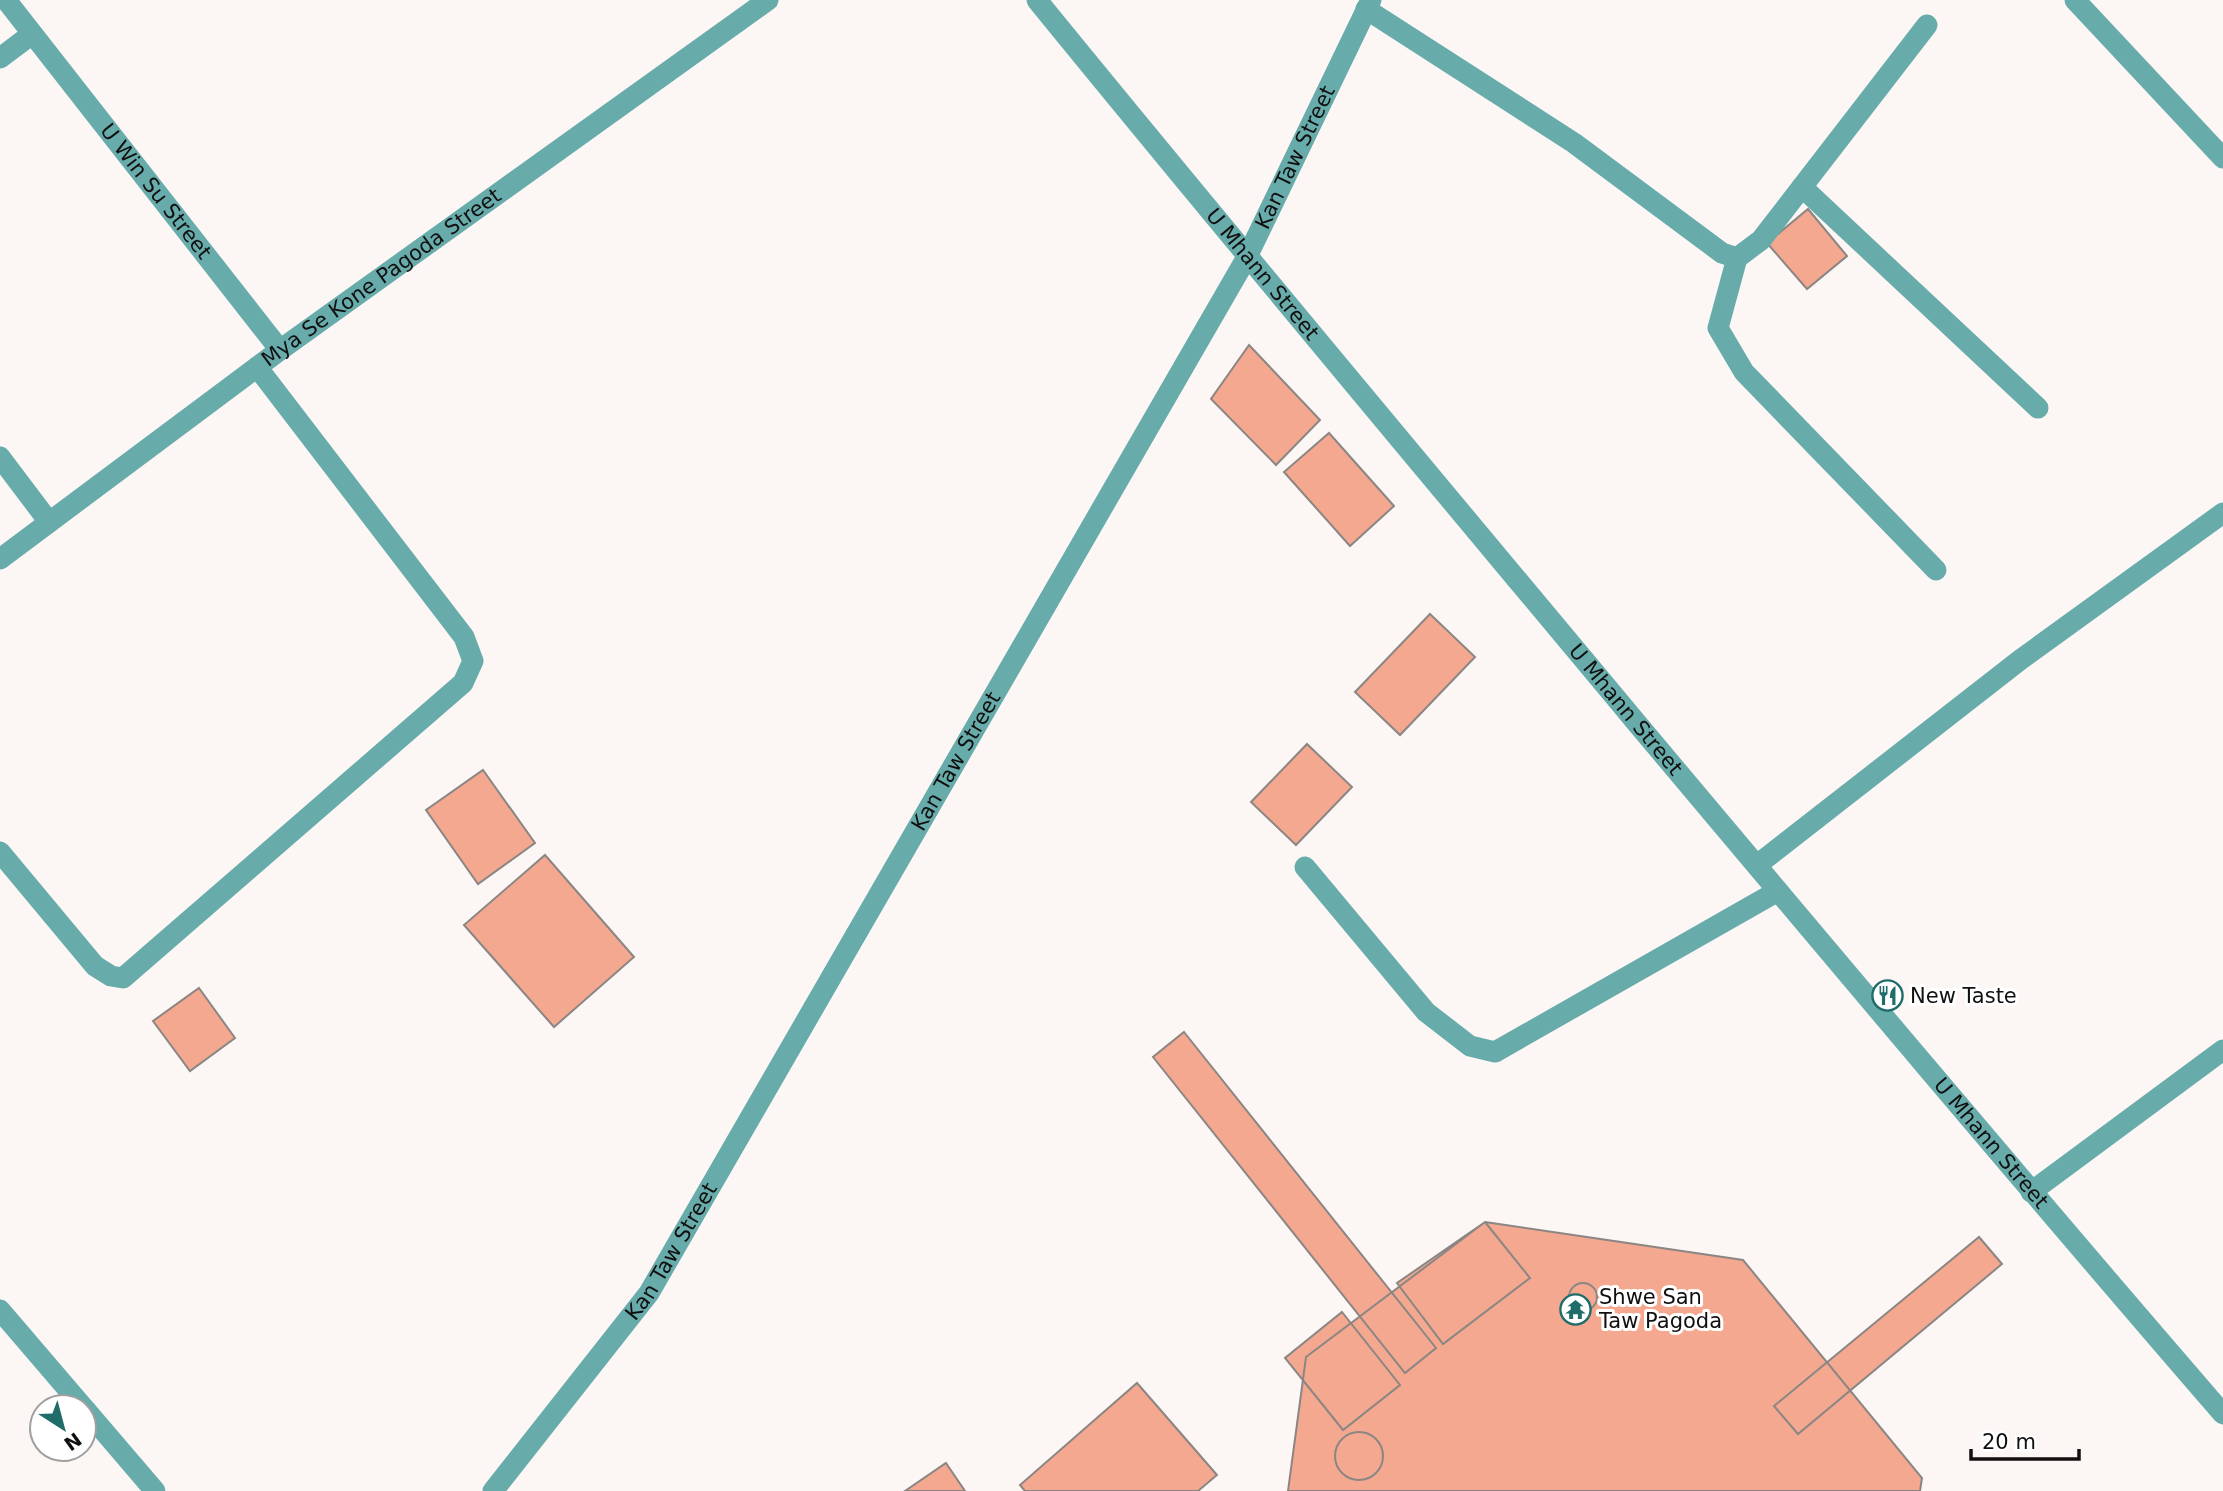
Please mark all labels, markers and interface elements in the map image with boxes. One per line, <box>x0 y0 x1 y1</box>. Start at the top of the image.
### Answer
street label: Kan Taw Street <box>1250 82 1340 233</box>
street label: U Win Su Street <box>95 119 216 264</box>
street label: Mya Se Kone Pagoda Street <box>257 183 506 372</box>
street label: U Mhann Street <box>1201 204 1324 345</box>
street label: U Mhann Street <box>1564 639 1687 780</box>
street label: Kan Taw Street <box>906 688 1005 835</box>
restaurant icon: New Taste <box>1870 979 1904 1013</box>
place label: New Taste <box>1910 984 2017 1008</box>
street label: U Mhann Street <box>1929 1073 2053 1213</box>
street label: Kan Taw Street <box>620 1179 722 1325</box>
place label: Shwe San Taw Pagoda <box>1598 1285 1722 1333</box>
temple icon: Shwe San Taw Pagoda <box>1559 1292 1593 1326</box>
north arrow <box>28 1393 98 1463</box>
scale bar <box>1971 1418 2080 1462</box>
text: N <box>60 1428 86 1455</box>
text: 20 m <box>1982 1430 2036 1454</box>

